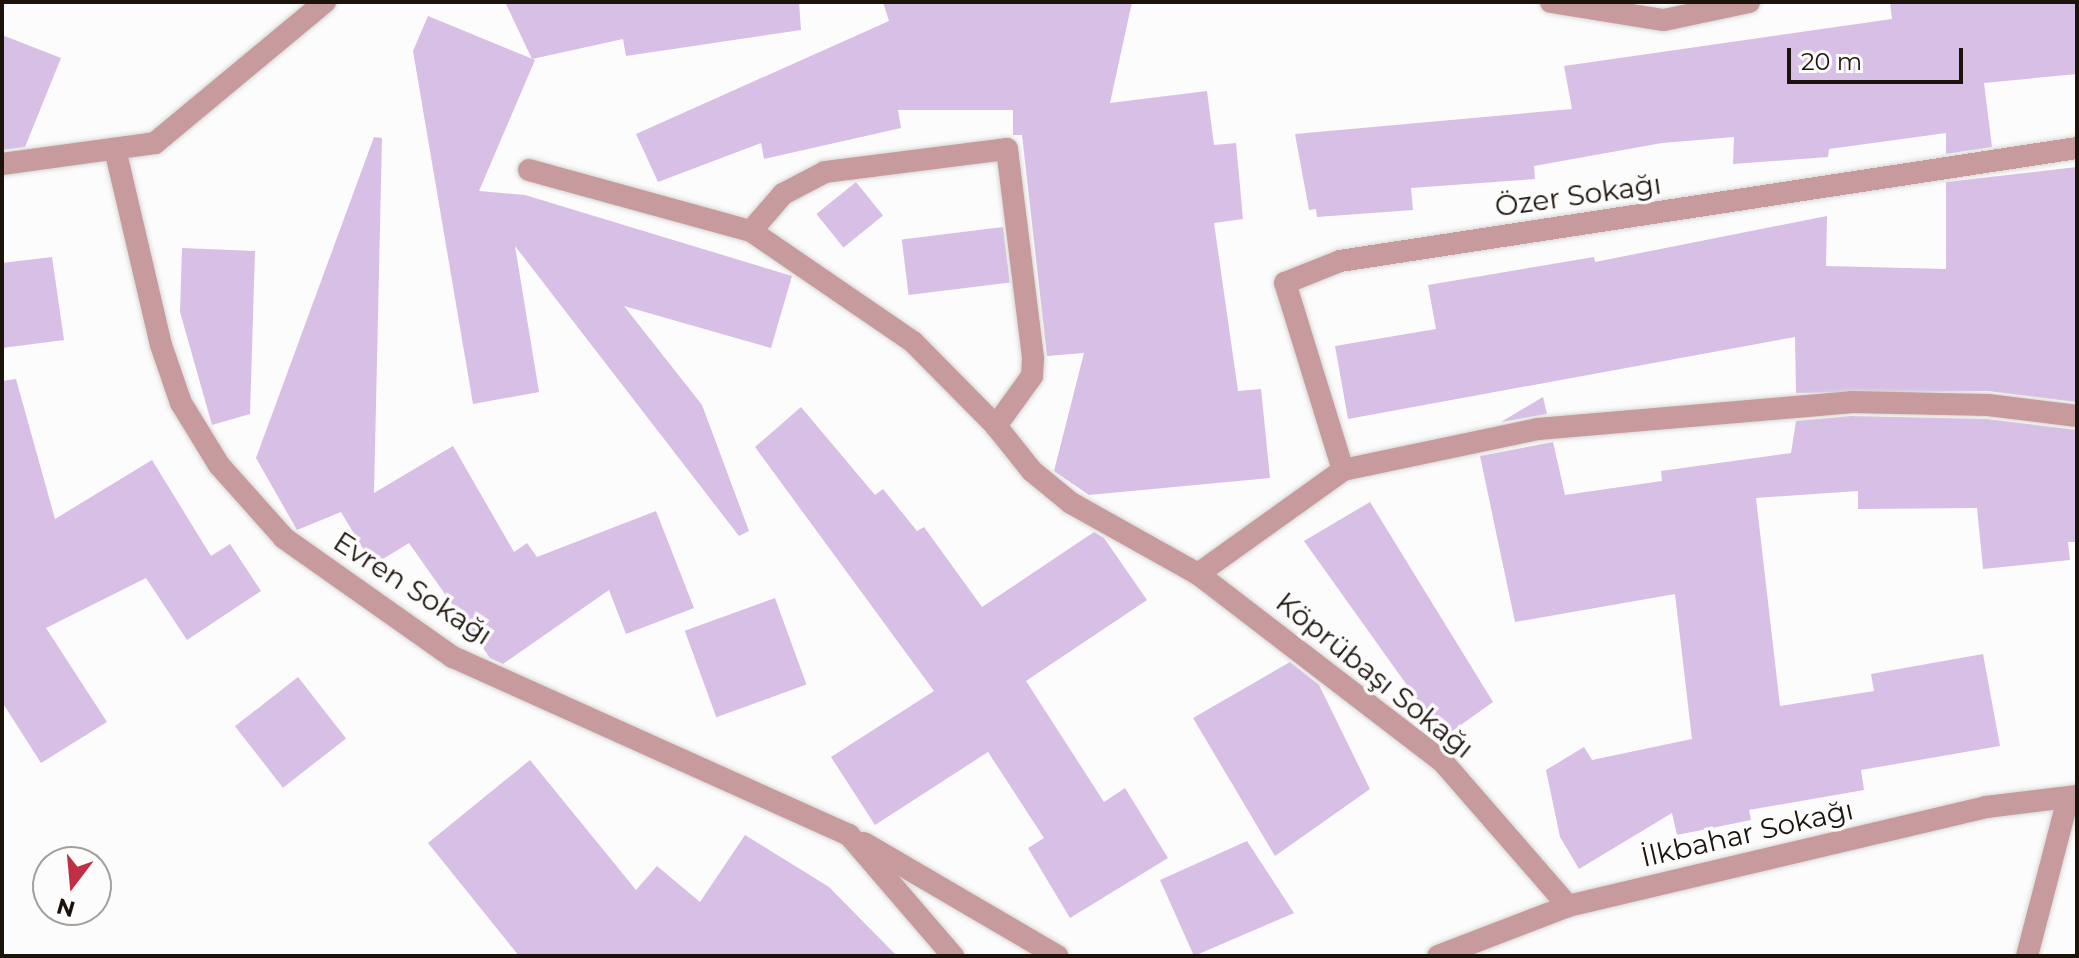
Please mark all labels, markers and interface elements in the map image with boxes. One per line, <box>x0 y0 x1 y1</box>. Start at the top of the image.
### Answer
scale bar <box>1791 32 1967 82</box>
text: 20 m <box>1801 47 1862 76</box>
street label: Özer Sokağı <box>1493 167 1663 223</box>
street label: Evren Sokağı <box>327 524 499 652</box>
street label: Köprübaşı Sokağı <box>1270 585 1480 765</box>
street label: İlkbahar Sokağı <box>1638 792 1856 874</box>
north arrow <box>32 846 112 926</box>
text: N <box>54 892 78 923</box>

